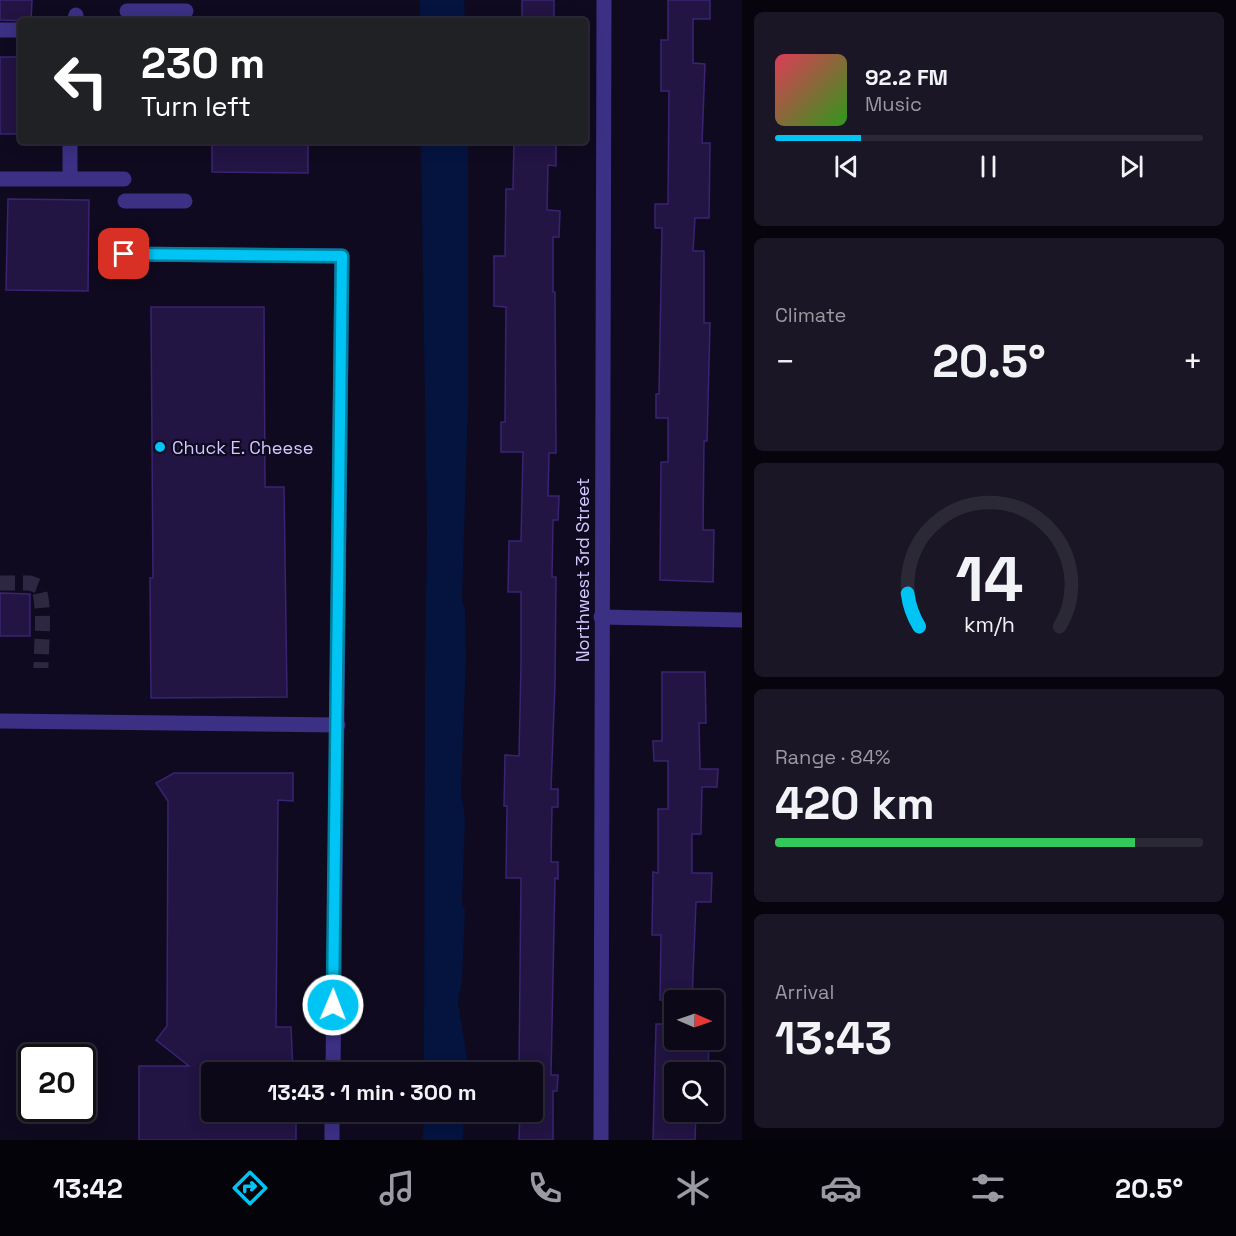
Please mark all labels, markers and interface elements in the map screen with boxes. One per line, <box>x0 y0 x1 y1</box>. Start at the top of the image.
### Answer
text: 230 m <box>141 37 265 90</box>
icon: left <box>42 42 120 120</box>
text: 92.2 FM <box>865 63 948 91</box>
text: Turn left <box>141 89 251 124</box>
text: Music <box>865 91 922 117</box>
icon: previous <box>830 150 863 183</box>
icon: pause <box>972 150 1005 183</box>
icon: next <box>1115 150 1148 183</box>
pin <box>98 228 149 279</box>
icon: arrive <box>107 237 140 270</box>
text: Climate <box>775 302 846 328</box>
text: 20.5° <box>932 333 1046 390</box>
text: − <box>775 341 795 383</box>
text: + <box>1183 341 1203 383</box>
place label: Chuck E. Cheese <box>172 436 313 459</box>
marker: Chuck E. Cheese <box>153 440 167 454</box>
street label: Northwest 3rd Street <box>571 478 594 662</box>
text: 14 <box>955 540 1023 619</box>
text: km/h <box>963 611 1015 638</box>
text: Range · 84% <box>775 744 890 770</box>
text: 420 km <box>775 775 935 832</box>
position arrow <box>301 973 365 1037</box>
text: Arrival <box>775 979 834 1005</box>
north arrow <box>664 990 724 1050</box>
map controls <box>664 990 724 1122</box>
text: 13:43 <box>775 1010 892 1067</box>
speed limit sign: 20 <box>18 1044 96 1122</box>
button: search <box>664 1062 724 1122</box>
text: 13:43 · 1 min · 300 m <box>267 1078 477 1106</box>
icon: directions <box>229 1167 271 1209</box>
icon: music <box>376 1167 418 1209</box>
icon: phone <box>524 1167 566 1209</box>
icon: climate <box>672 1167 714 1209</box>
icon: car <box>820 1167 862 1209</box>
icon: filters <box>967 1167 1009 1209</box>
text: 13:42 <box>53 1171 123 1206</box>
text: 20.5° <box>1115 1171 1183 1206</box>

